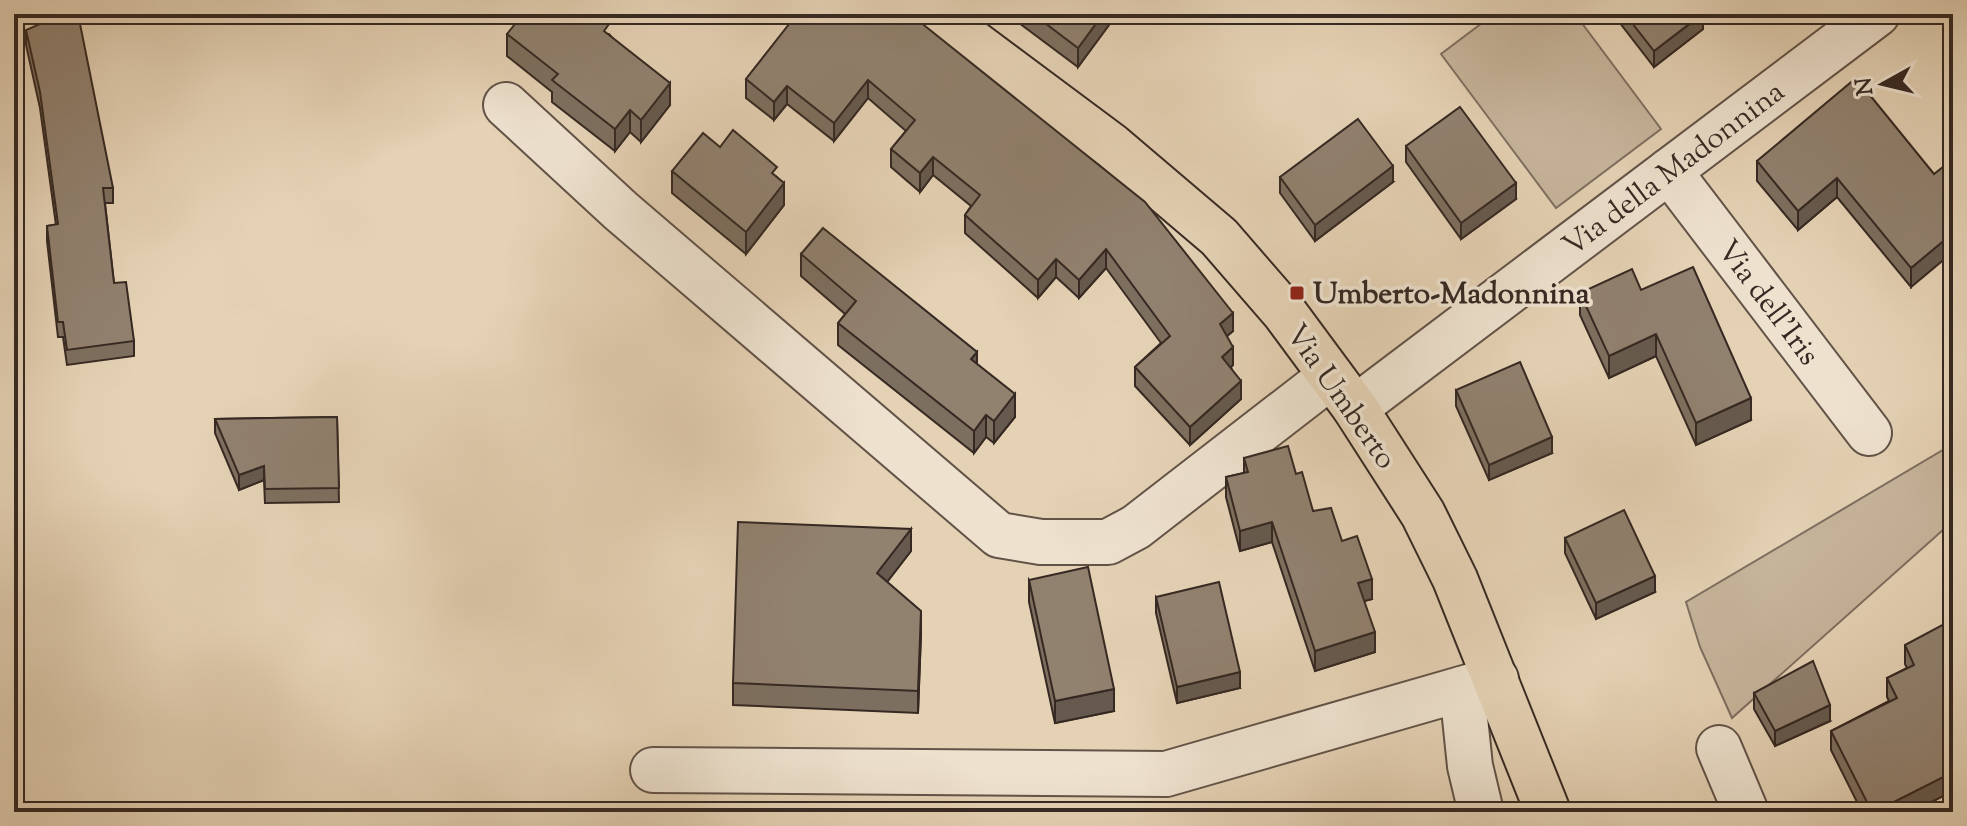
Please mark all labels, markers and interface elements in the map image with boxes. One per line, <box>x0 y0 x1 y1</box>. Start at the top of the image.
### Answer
north arrow <box>1843 44 1923 124</box>
street label: Via della Madonnina <box>1554 72 1795 268</box>
text: N <box>1849 75 1883 97</box>
street label: Via dell'Iris <box>1705 232 1829 375</box>
place label: Umberto-Madonnina <box>1313 274 1590 317</box>
marker: Umberto-Madonnina <box>1288 284 1306 302</box>
street label: Via Umberto <box>1274 316 1406 479</box>

